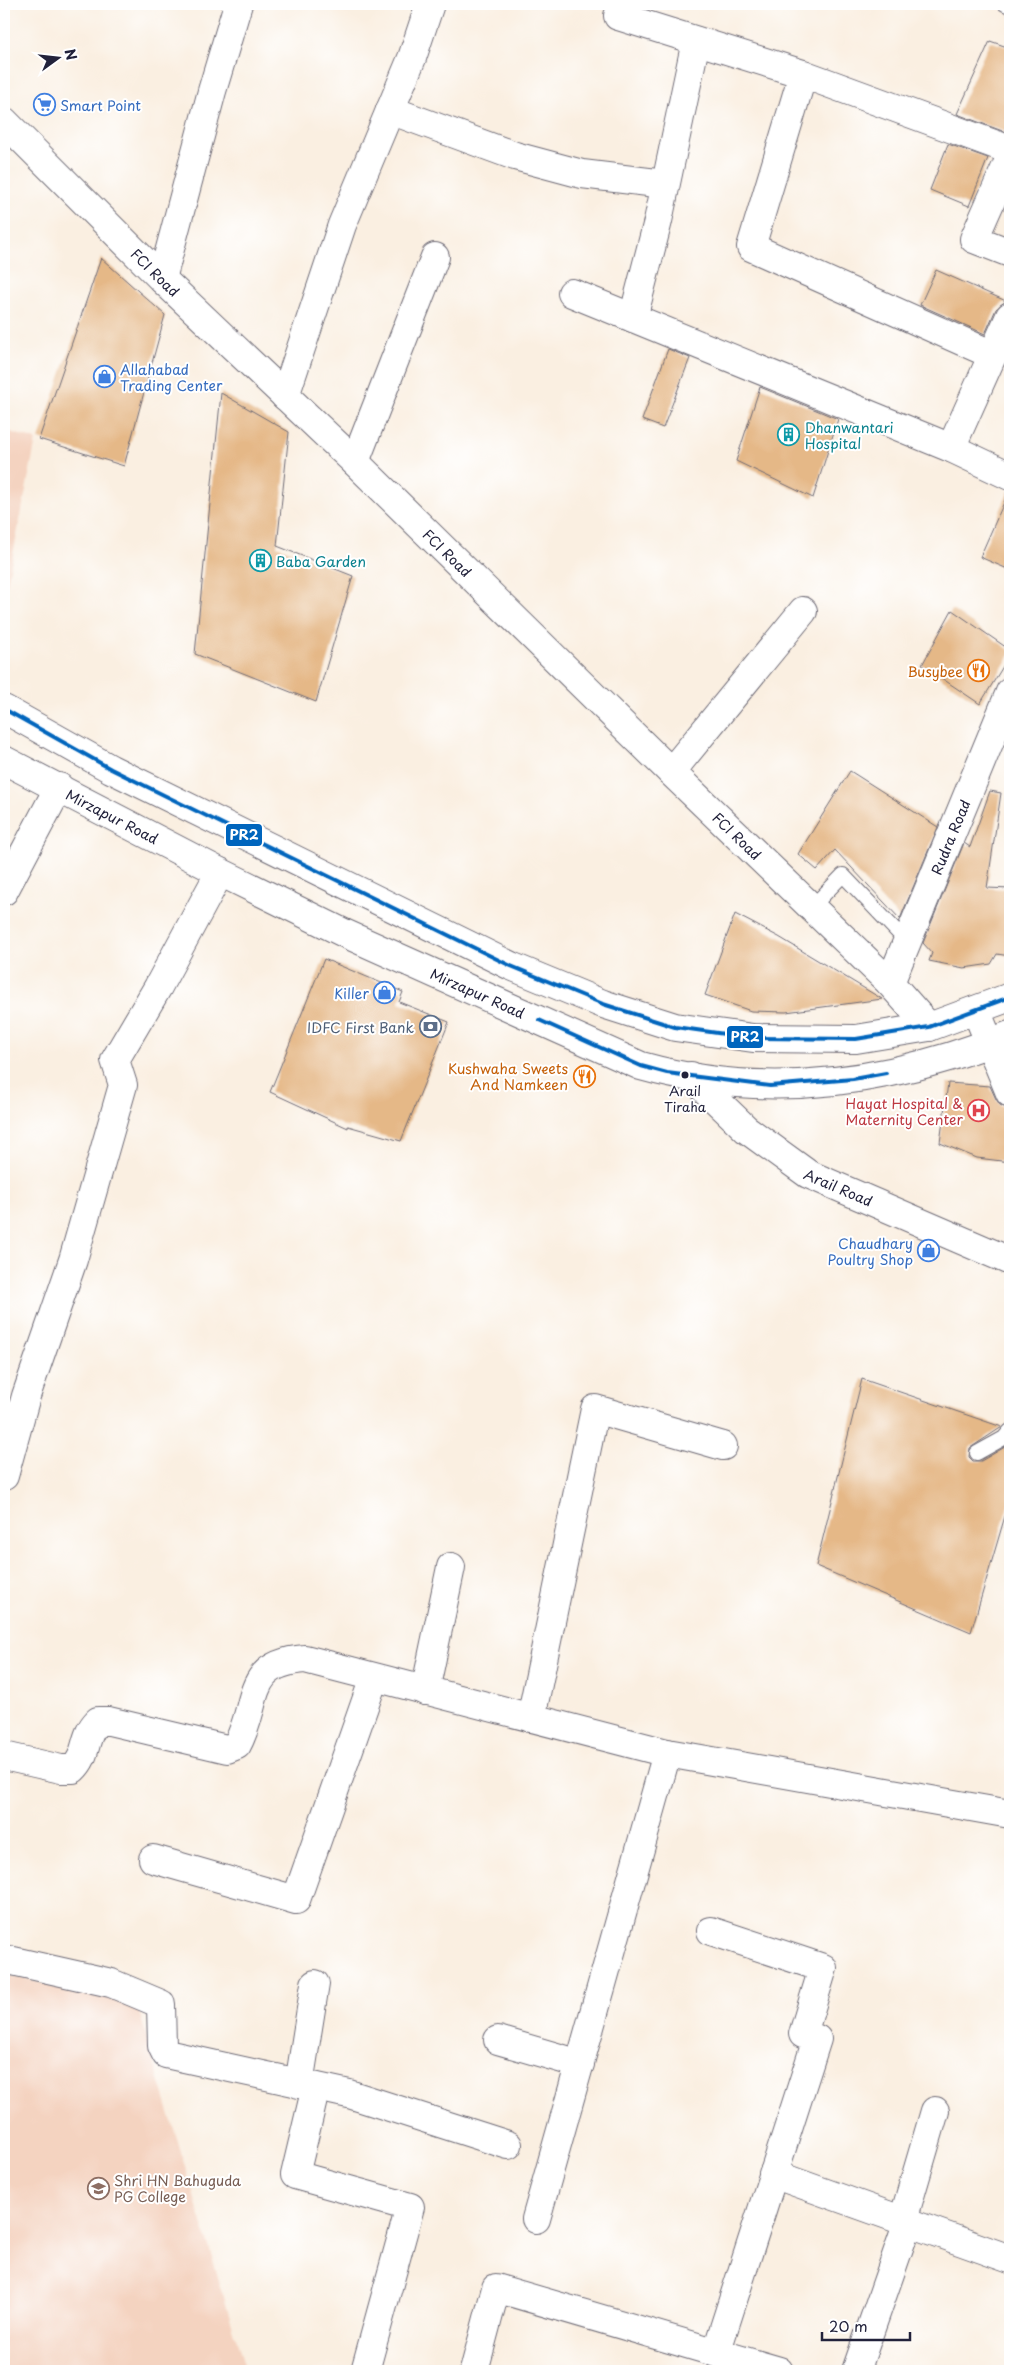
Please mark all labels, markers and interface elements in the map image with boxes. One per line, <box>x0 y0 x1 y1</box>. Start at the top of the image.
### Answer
north arrow <box>32 32 82 82</box>
text: N <box>59 46 83 63</box>
supermarket icon: Smart Point <box>32 93 56 117</box>
place label: Smart Point <box>60 95 141 116</box>
street label: FCI Road <box>126 243 184 301</box>
place label: Allahabad Trading Center <box>120 359 223 396</box>
shop icon: Allahabad Trading Center <box>92 365 116 389</box>
place label: Dhanwantari Hospital <box>805 417 894 454</box>
building icon: Dhanwantari Hospital <box>777 423 801 447</box>
street label: FCI Road <box>418 524 477 582</box>
building icon: Baba Garden <box>248 549 272 573</box>
place label: Baba Garden <box>276 551 366 572</box>
restaurant icon: Busybee <box>967 659 991 683</box>
place label: Busybee <box>908 661 963 682</box>
street label: Mirzapur Road <box>63 784 162 849</box>
street label: Rudra Road <box>925 796 975 878</box>
street label: FCI Road <box>708 807 766 864</box>
line badge: PR2 <box>225 823 263 847</box>
text: PR2 <box>229 824 259 845</box>
street label: Mirzapur Road <box>427 963 528 1023</box>
shop icon: Killer <box>373 981 397 1005</box>
place label: Killer <box>334 983 369 1004</box>
bank icon: IDFC First Bank <box>418 1015 442 1039</box>
place label: IDFC First Bank <box>307 1017 414 1038</box>
line badge: PR2 <box>726 1025 764 1049</box>
text: PR2 <box>730 1026 760 1047</box>
place label: Kushwaha Sweets And Namkeen <box>448 1058 568 1095</box>
restaurant icon: Kushwaha Sweets And Namkeen <box>572 1064 596 1088</box>
marker: Arail Tiraha <box>680 1070 690 1080</box>
place label: Arail Tiraha <box>664 1081 707 1116</box>
place label: Hayat Hospital & Maternity Center <box>845 1093 963 1130</box>
hospital icon: Hayat Hospital & Maternity Center <box>967 1099 991 1123</box>
street label: Arail Road <box>801 1163 876 1211</box>
place label: Chaudhary Poultry Shop <box>828 1233 913 1270</box>
shop icon: Chaudhary Poultry Shop <box>917 1239 941 1263</box>
place label: Shri HN Bahuguda PG College <box>114 2170 241 2207</box>
school or university icon: Shri HN Bahuguda PG College <box>86 2176 110 2200</box>
scale bar <box>822 2310 909 2342</box>
text: 20 m <box>829 2314 868 2337</box>

